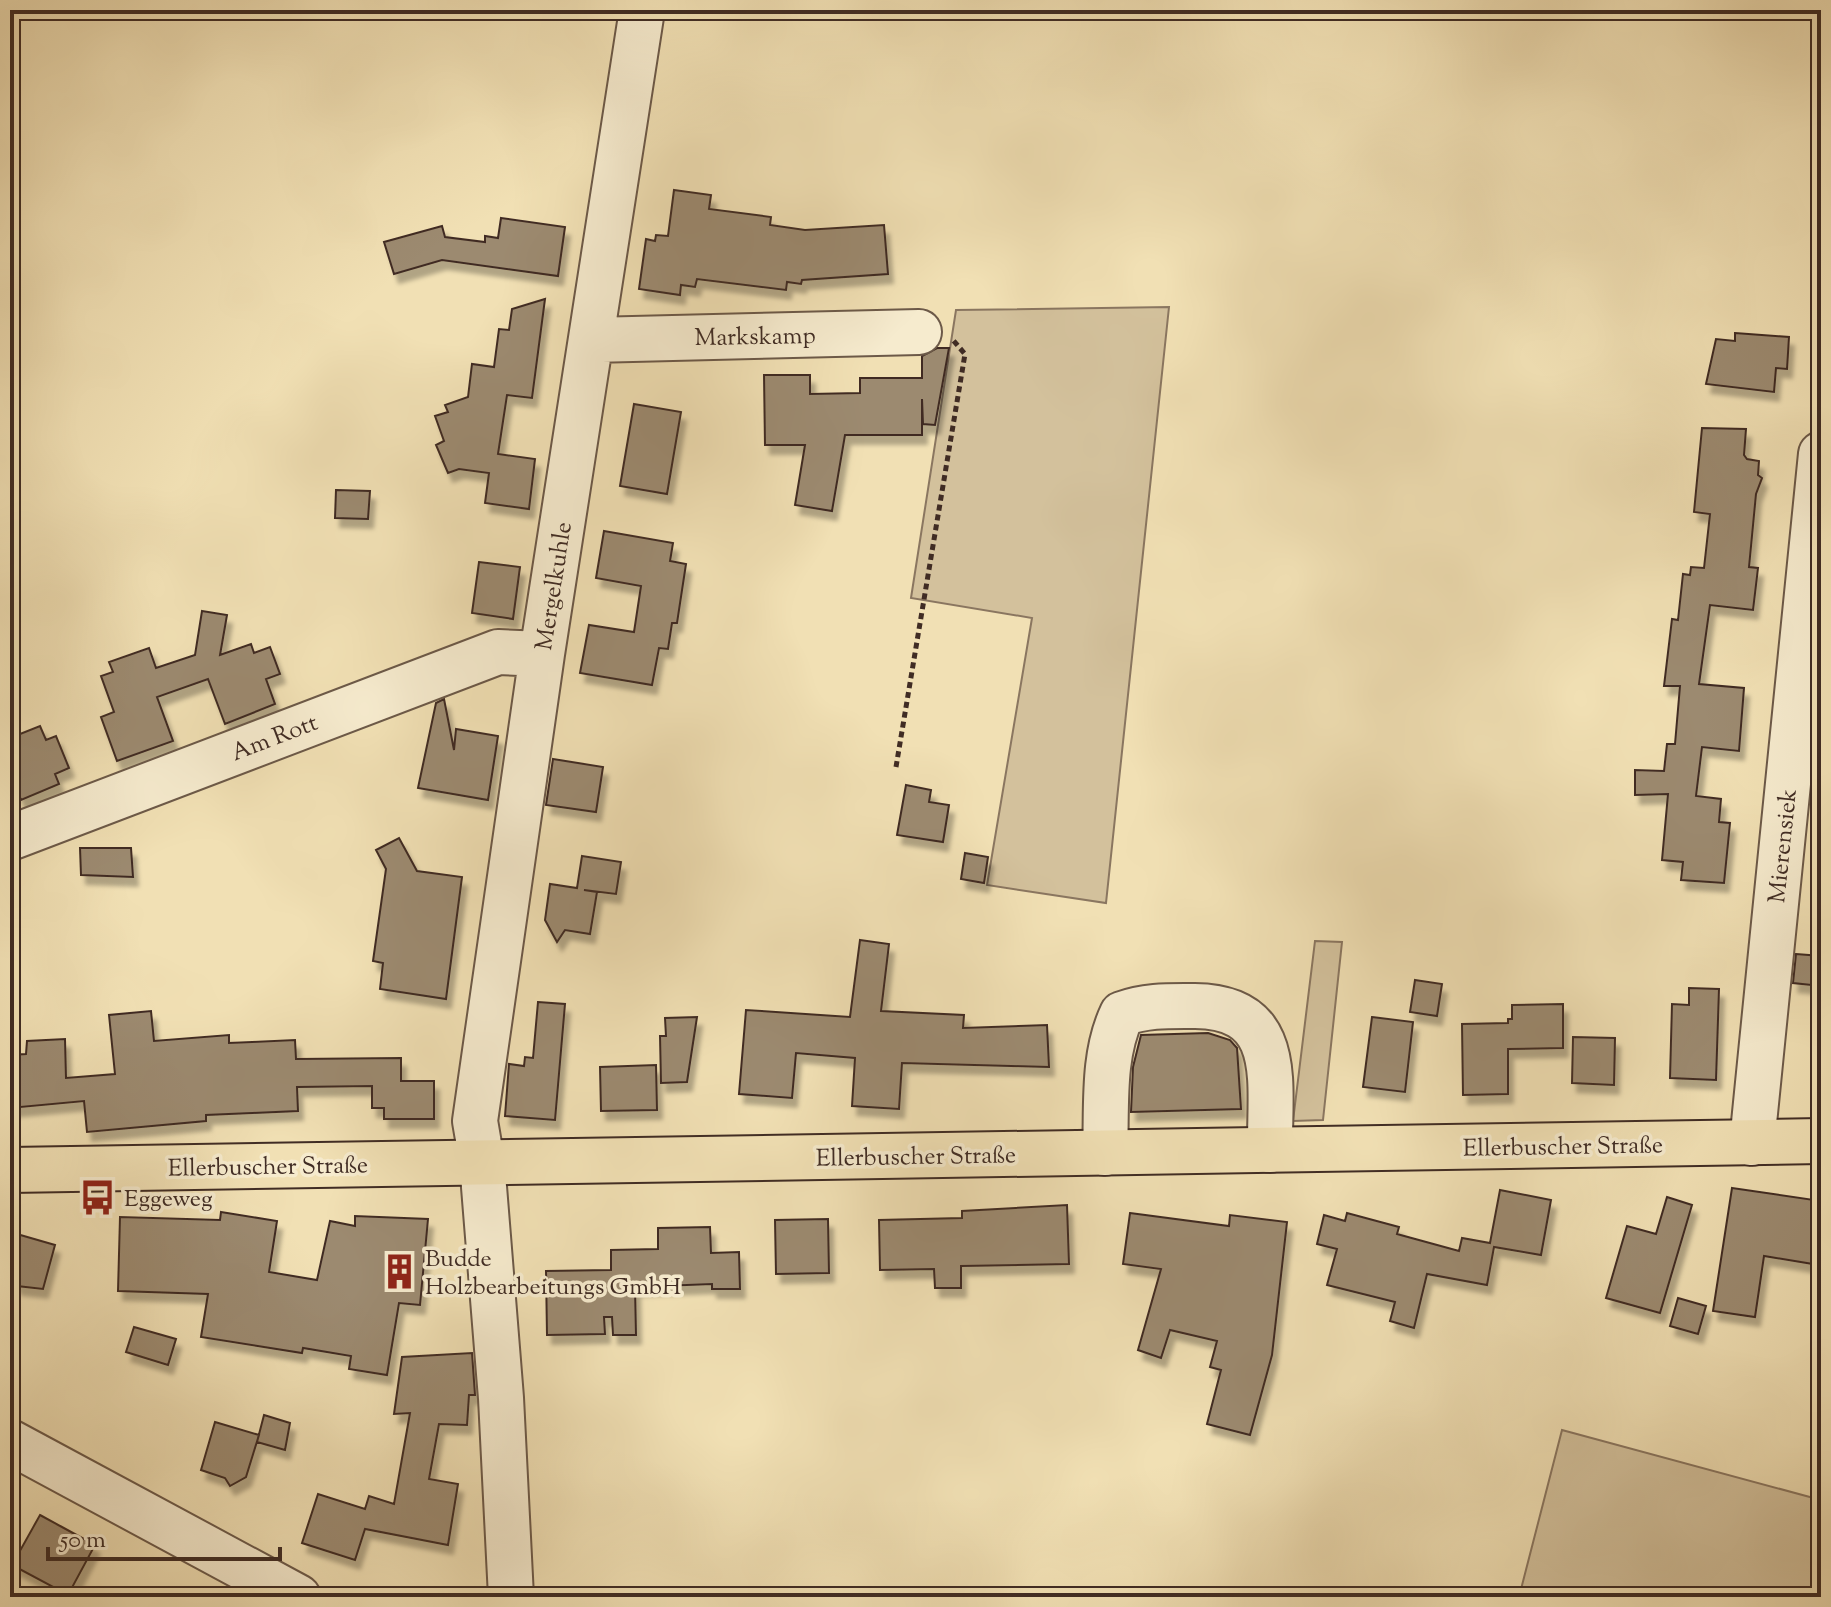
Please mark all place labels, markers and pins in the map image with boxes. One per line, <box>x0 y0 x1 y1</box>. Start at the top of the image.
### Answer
bus stop icon: Eggeweg <box>79 1179 117 1217</box>
place label: Eggeweg <box>124 1183 213 1217</box>
place label: Budde Holzbearbeitungs GmbH <box>425 1243 681 1305</box>
building icon: Budde Holzbearbeitungs GmbH <box>380 1253 418 1291</box>

